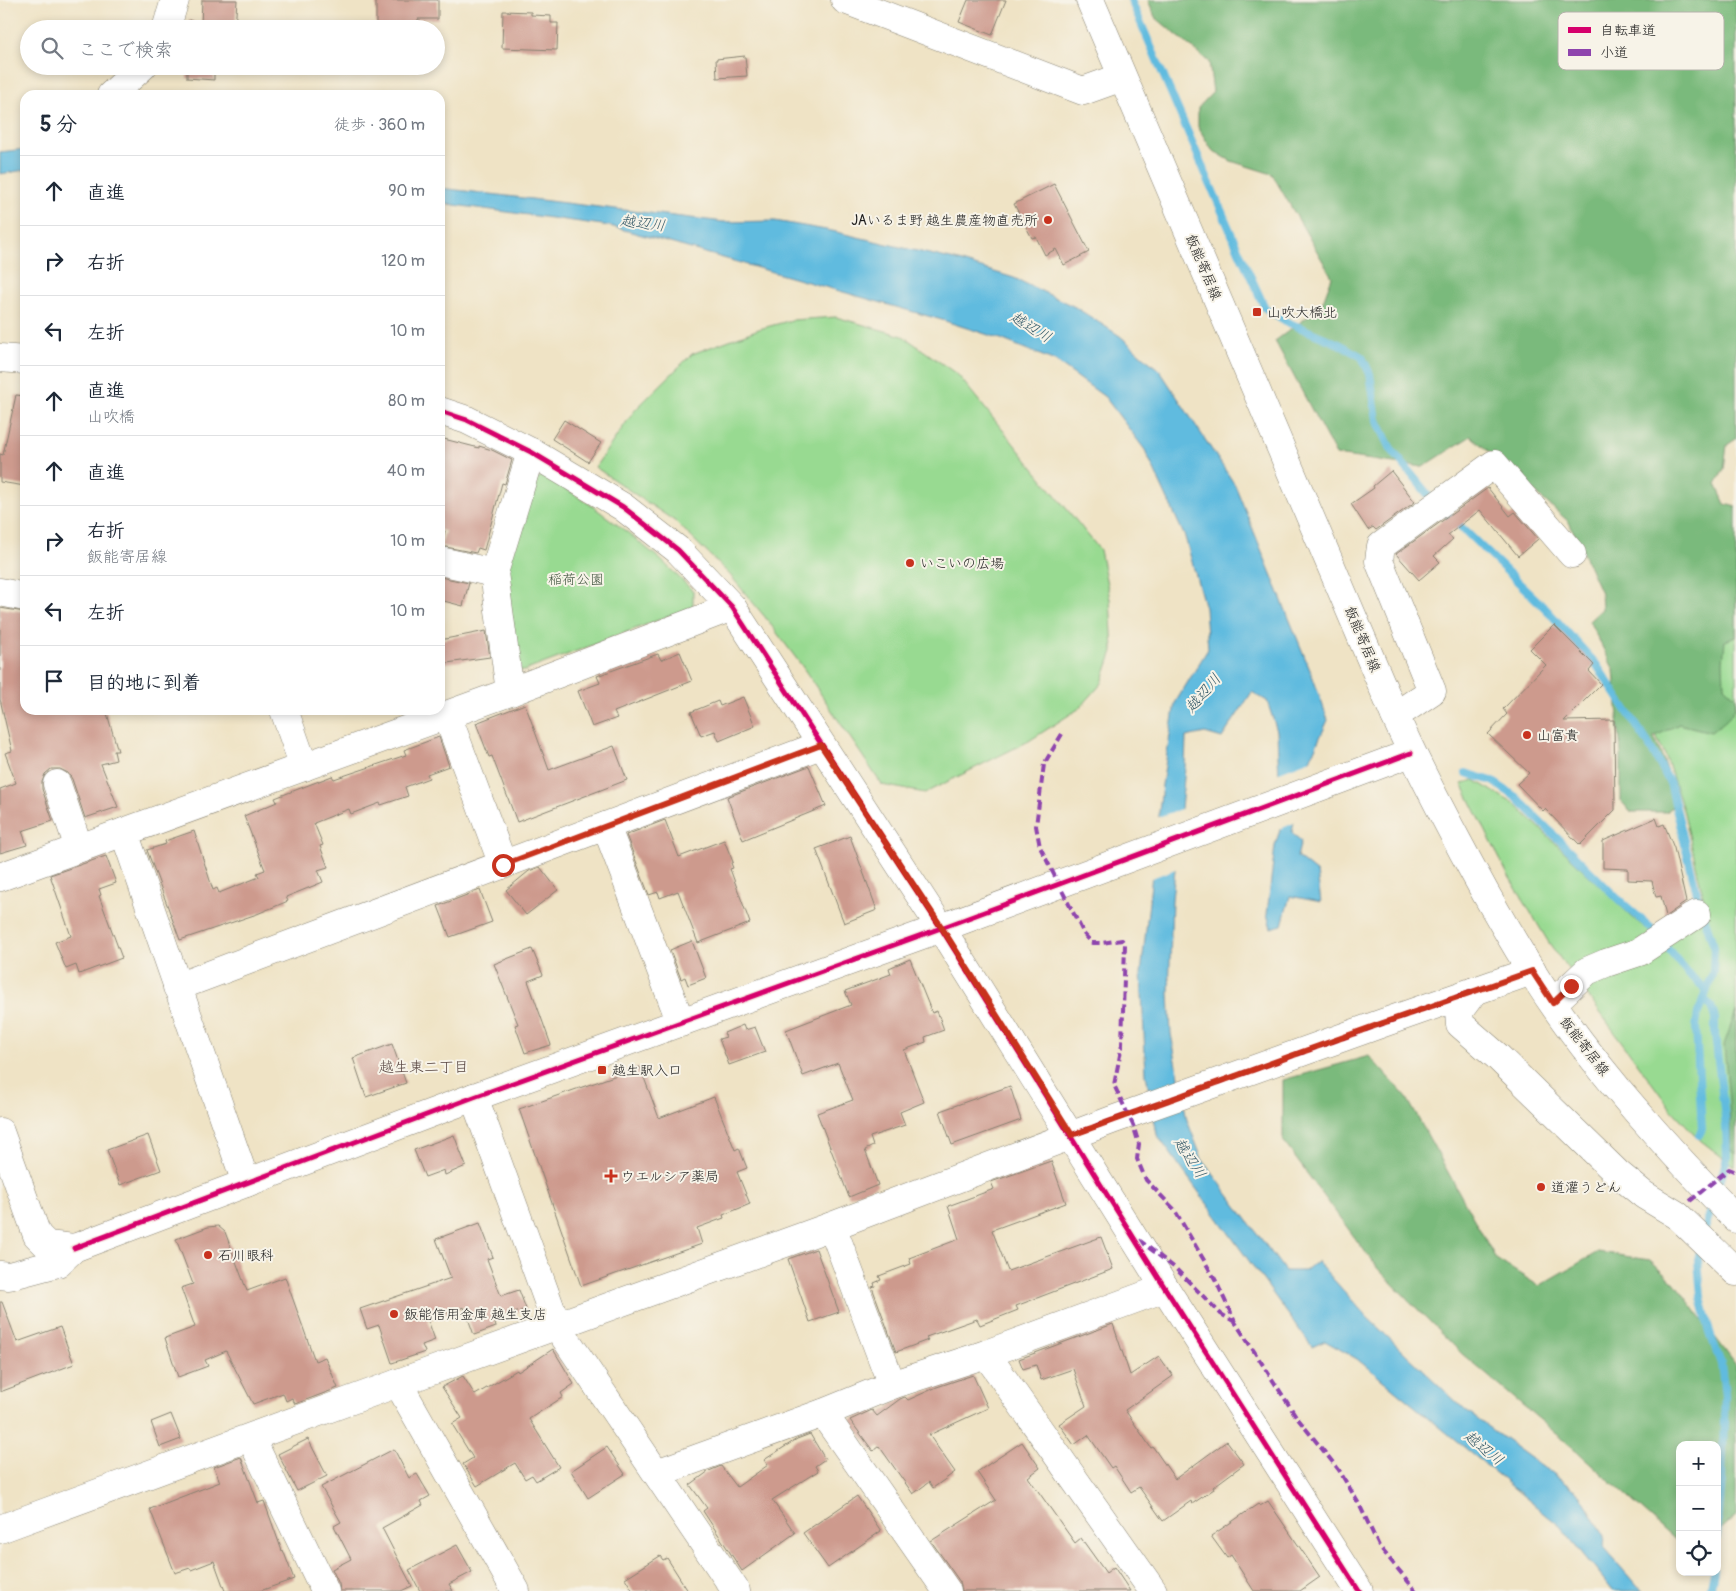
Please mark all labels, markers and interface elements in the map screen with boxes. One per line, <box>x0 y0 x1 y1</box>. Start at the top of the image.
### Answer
legend <box>1558 12 1724 70</box>
search box <box>20 20 445 75</box>
text: 自転車道 <box>1600 22 1656 39</box>
icon: search <box>38 34 66 62</box>
text: ここで検索 <box>78 38 173 62</box>
text: 小道 <box>1600 44 1628 61</box>
text: 5 分 <box>40 111 77 138</box>
text: 徒歩 · 360 m <box>334 115 425 135</box>
icon: ahead <box>40 177 68 205</box>
text: 直進 <box>87 181 125 205</box>
text: 90 m <box>388 181 425 201</box>
water label: 越辺川 <box>618 211 666 236</box>
place label: JAいるま野 越生農産物直売所 <box>851 212 1038 229</box>
marker: JAいるま野 越生農産物直売所 <box>1042 214 1054 226</box>
street label: 飯能寄居線 <box>1182 232 1225 303</box>
icon: right <box>40 247 68 275</box>
text: 右折 <box>87 251 125 275</box>
text: 120 m <box>381 251 425 271</box>
place label: 山吹大橋北 <box>1267 304 1337 321</box>
marker: 山吹大橋北 <box>1251 306 1263 318</box>
water label: 越辺川 <box>1006 307 1055 347</box>
icon: left <box>40 317 68 345</box>
text: 左折 <box>87 321 125 345</box>
text: 10 m <box>390 321 425 341</box>
text: 直進 <box>87 379 125 403</box>
icon: ahead <box>40 387 68 415</box>
text: 80 m <box>388 391 425 411</box>
text: 山吹橋 <box>87 407 135 427</box>
icon: ahead <box>40 457 68 485</box>
text: 直進 <box>87 461 125 485</box>
text: 40 m <box>387 461 425 481</box>
text: 右折 <box>87 519 125 543</box>
icon: right <box>40 527 68 555</box>
text: 10 m <box>390 531 425 551</box>
text: 飯能寄居線 <box>87 547 167 567</box>
place label: いこいの広場 <box>920 555 1004 572</box>
marker: いこいの広場 <box>904 557 916 569</box>
park label: 稲荷公園 <box>548 571 604 588</box>
icon: left <box>40 597 68 625</box>
text: 左折 <box>87 601 125 625</box>
text: 10 m <box>390 601 425 621</box>
street label: 飯能寄居線 <box>1341 604 1384 675</box>
icon: arrive <box>40 667 68 695</box>
water label: 越辺川 <box>1181 670 1225 717</box>
text: 目的地に到着 <box>87 671 201 695</box>
place label: 山富貴 <box>1537 727 1579 744</box>
marker: 山富貴 <box>1521 729 1533 741</box>
route start <box>492 854 515 877</box>
route end <box>1560 975 1583 998</box>
street label: 飯能寄居線 <box>1556 1013 1613 1079</box>
district label: 越生東二丁目 <box>379 1058 469 1077</box>
place label: 越生駅入口 <box>612 1062 682 1079</box>
marker: 越生駅入口 <box>596 1064 608 1076</box>
water label: 越辺川 <box>1169 1133 1210 1182</box>
place label: ウエルシア薬局 <box>621 1168 719 1185</box>
marker: ウエルシア薬局 <box>605 1170 617 1182</box>
place label: 道灌うどん <box>1551 1179 1621 1196</box>
marker: 道灌うどん <box>1535 1181 1547 1193</box>
place label: 石川眼科 <box>218 1247 274 1264</box>
marker: 石川眼科 <box>202 1249 214 1261</box>
place label: 飯能信用金庫 越生支店 <box>404 1306 547 1323</box>
marker: 飯能信用金庫 越生支店 <box>388 1308 400 1320</box>
water label: 越辺川 <box>1459 1426 1507 1470</box>
map controls <box>1676 1441 1721 1576</box>
button: + <box>1676 1441 1721 1486</box>
button: − <box>1676 1486 1721 1531</box>
button: locate <box>1676 1531 1721 1576</box>

